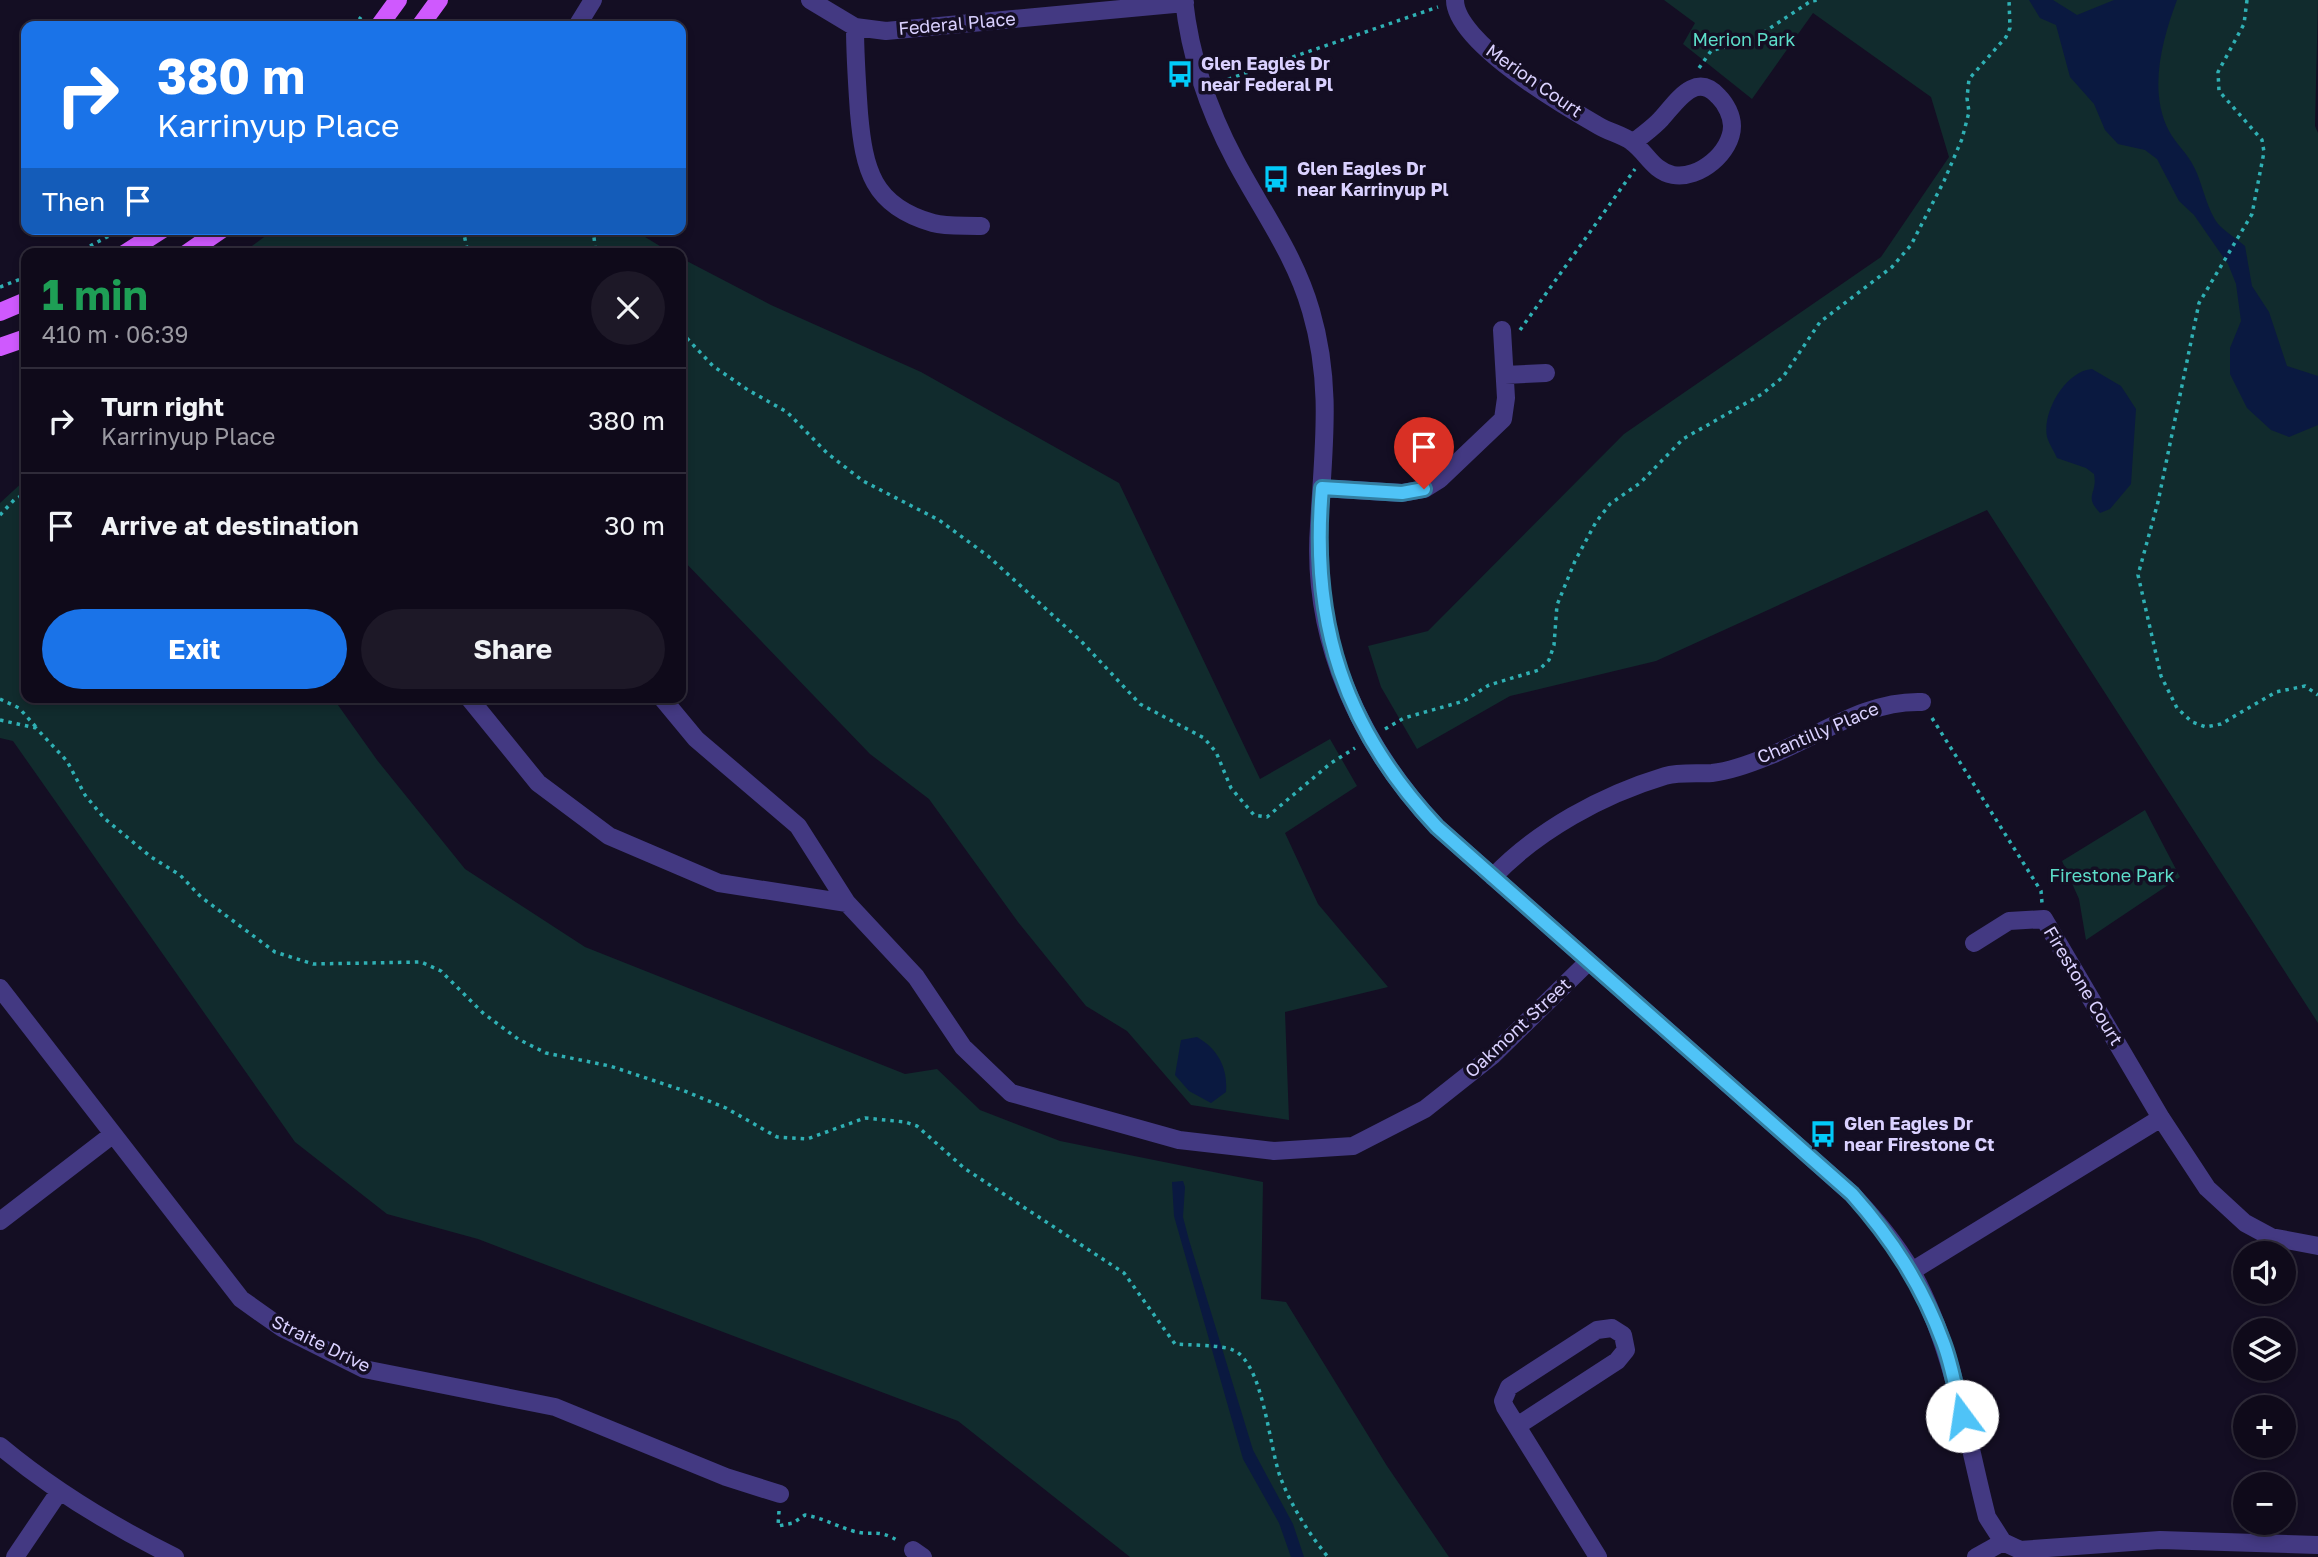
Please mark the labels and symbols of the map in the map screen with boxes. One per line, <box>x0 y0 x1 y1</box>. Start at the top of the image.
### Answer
street label: Federal Place <box>897 7 1017 39</box>
park label: Merion Park <box>1692 28 1796 50</box>
street label: Merion Court <box>1482 39 1587 122</box>
place label: Glen Eagles Dr near Federal Pl <box>1201 52 1333 95</box>
bus stop icon: Glen Eagles Dr near Federal Pl <box>1165 59 1195 89</box>
place label: Glen Eagles Dr near Karrinyup Pl <box>1297 157 1449 200</box>
bus stop icon: Glen Eagles Dr near Karrinyup Pl <box>1261 164 1291 194</box>
pin <box>1394 417 1454 489</box>
street label: Chantilly Place <box>1753 697 1882 768</box>
park label: Firestone Park <box>2049 864 2175 886</box>
street label: Firestone Court <box>2040 922 2128 1049</box>
street label: Oakmont Street <box>1460 973 1575 1082</box>
place label: Glen Eagles Dr near Firestone Ct <box>1844 1112 1994 1155</box>
bus stop icon: Glen Eagles Dr near Firestone Ct <box>1808 1119 1838 1149</box>
street label: Straite Drive <box>269 1310 374 1376</box>
position arrow <box>1925 1379 1999 1453</box>

